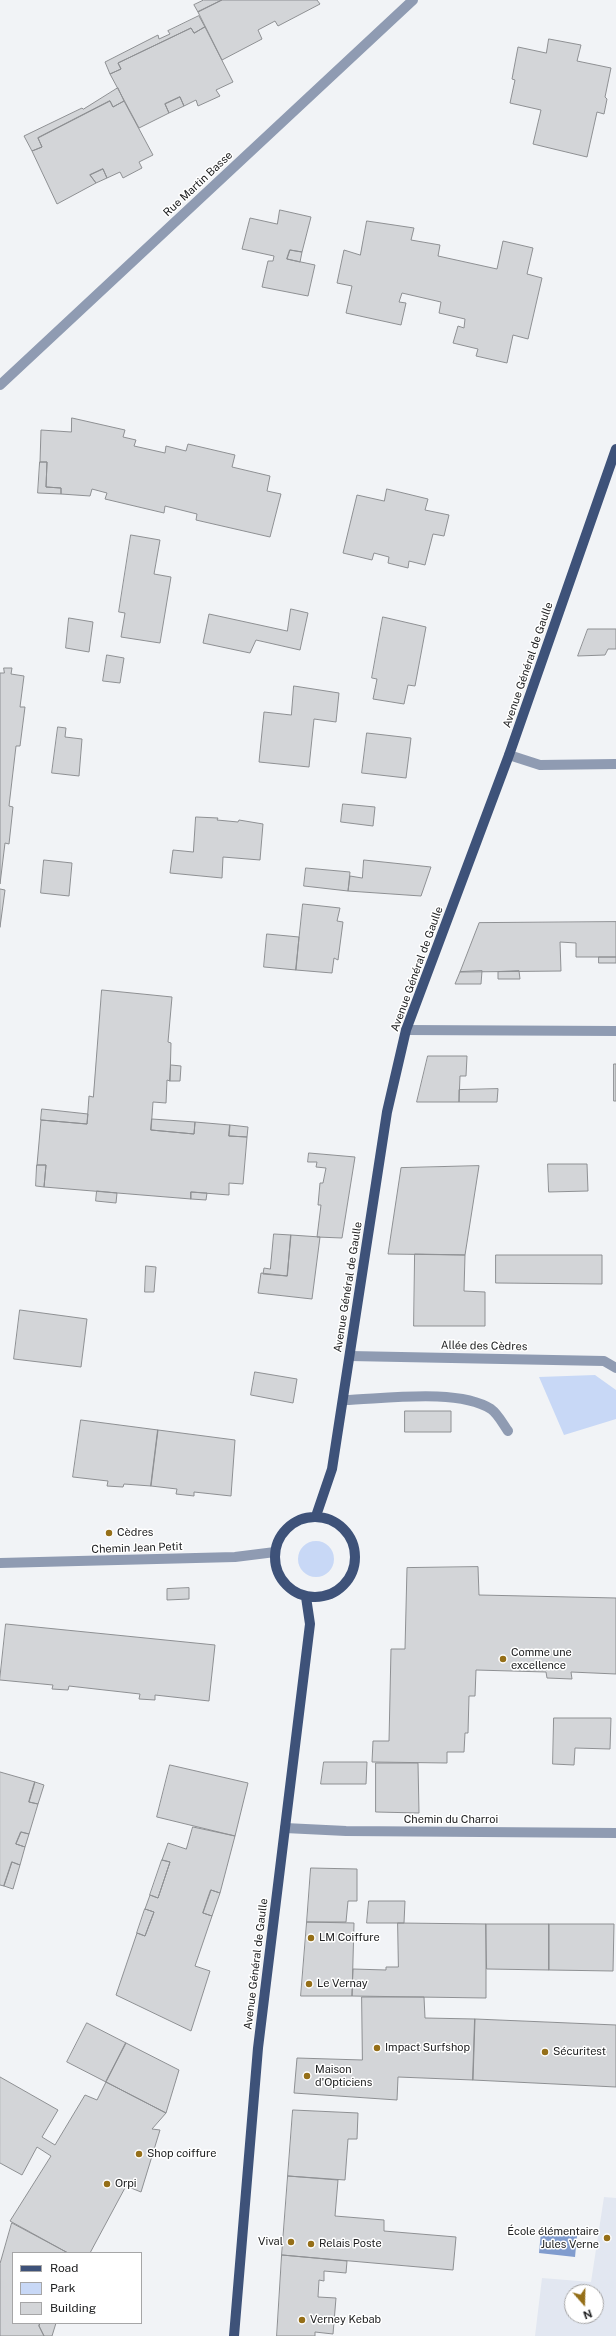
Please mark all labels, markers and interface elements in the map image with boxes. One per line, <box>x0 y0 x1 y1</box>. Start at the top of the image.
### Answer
street label: Rue Martin Basse <box>161 149 235 219</box>
street label: Avenue Général de Gaulle <box>500 600 556 730</box>
street label: Avenue Général de Gaulle <box>388 905 446 1033</box>
street label: Avenue Général de Gaulle <box>331 1221 365 1353</box>
street label: Allée des Cèdres <box>441 1339 527 1353</box>
place label: Cèdres <box>117 1526 153 1540</box>
marker: Cèdres <box>104 1528 114 1538</box>
street label: Chemin Jean Petit <box>91 1540 183 1556</box>
place label: Comme une excellence <box>511 1646 572 1672</box>
marker: Comme une excellence <box>498 1654 508 1664</box>
street label: Chemin du Charroi <box>404 1813 498 1827</box>
street label: Avenue Général de Gaulle <box>241 1898 271 2030</box>
place label: LM Coiffure <box>319 1931 380 1945</box>
marker: LM Coiffure <box>306 1933 316 1943</box>
place label: Le Vernay <box>317 1977 368 1991</box>
marker: Le Vernay <box>304 1979 314 1989</box>
place label: Impact Surfshop <box>385 2041 470 2055</box>
marker: Impact Surfshop <box>372 2043 382 2053</box>
place label: Sécuritest <box>553 2045 606 2059</box>
marker: Sécuritest <box>540 2047 550 2057</box>
place label: Maison d'Opticiens <box>315 2063 372 2089</box>
marker: Maison d'Opticiens <box>302 2071 312 2081</box>
place label: Shop coiffure <box>147 2147 216 2161</box>
marker: Shop coiffure <box>134 2149 144 2159</box>
place label: Orpi <box>115 2177 137 2191</box>
marker: Orpi <box>102 2179 112 2189</box>
place label: École élémentaire Jules Verne <box>507 2225 599 2251</box>
marker: École élémentaire Jules Verne <box>602 2233 612 2243</box>
place label: Vival <box>258 2235 283 2249</box>
marker: Vival <box>286 2237 296 2247</box>
place label: Relais Poste <box>319 2237 382 2251</box>
marker: Relais Poste <box>306 2239 316 2249</box>
legend <box>12 2252 142 2324</box>
text: Road <box>50 2261 78 2275</box>
text: Park <box>50 2281 76 2295</box>
north arrow <box>564 2284 604 2324</box>
text: Building <box>50 2301 96 2315</box>
text: N <box>582 2307 594 2321</box>
place label: Verney Kebab <box>310 2313 381 2327</box>
marker: Verney Kebab <box>297 2315 307 2325</box>

